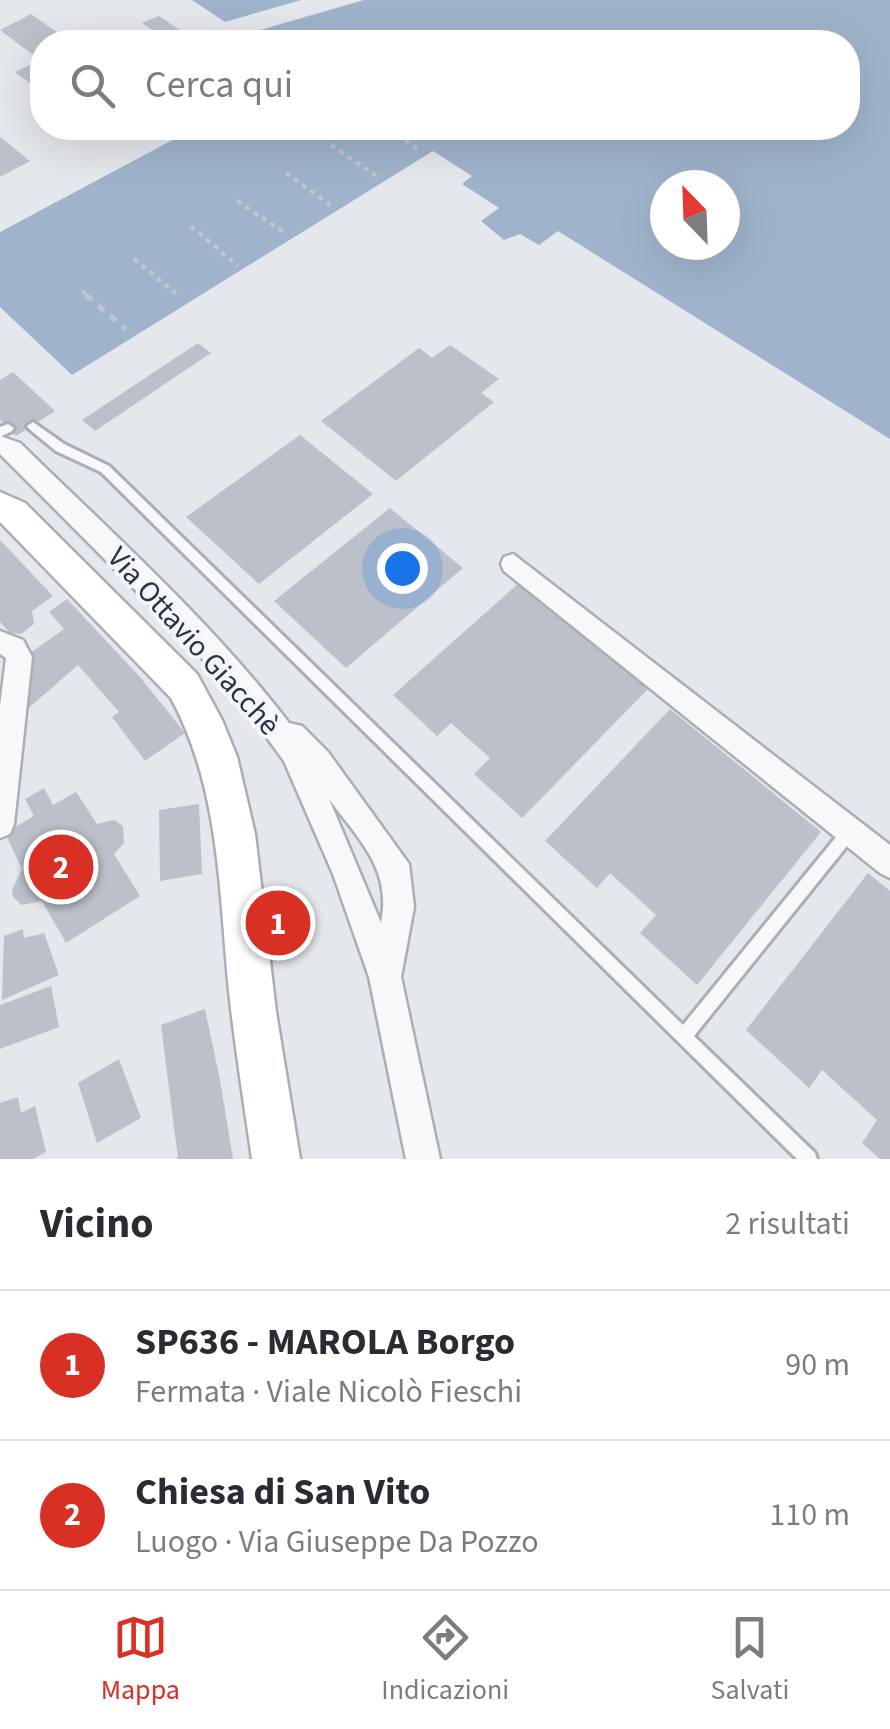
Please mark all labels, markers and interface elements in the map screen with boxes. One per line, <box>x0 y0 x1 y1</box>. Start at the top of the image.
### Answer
search box <box>30 30 860 140</box>
icon: search <box>65 58 120 113</box>
text: Cerca qui <box>145 58 293 112</box>
north arrow <box>650 170 740 260</box>
street label: Via Ottavio Giacchè <box>97 538 290 745</box>
your location <box>377 543 428 594</box>
pin: 2 <box>28 830 94 904</box>
pin: 1 <box>246 886 310 960</box>
text: Vicino <box>40 1194 154 1254</box>
text: 2 risultati <box>725 1201 850 1247</box>
text: SP636 - MAROLA Borgo <box>135 1315 515 1369</box>
text: 1 <box>64 1342 81 1388</box>
text: 90 m <box>785 1342 850 1388</box>
text: Fermata · Viale Nicolò Fieschi <box>135 1369 522 1415</box>
text: Chiesa di San Vito <box>135 1465 430 1519</box>
text: 2 <box>64 1492 81 1538</box>
text: 110 m <box>769 1492 850 1538</box>
text: Luogo · Via Giuseppe Da Pozzo <box>135 1519 539 1565</box>
tab: Mappa <box>101 1610 180 1710</box>
tab: Indicazioni <box>381 1610 509 1710</box>
tab: Salvati <box>710 1610 789 1710</box>

